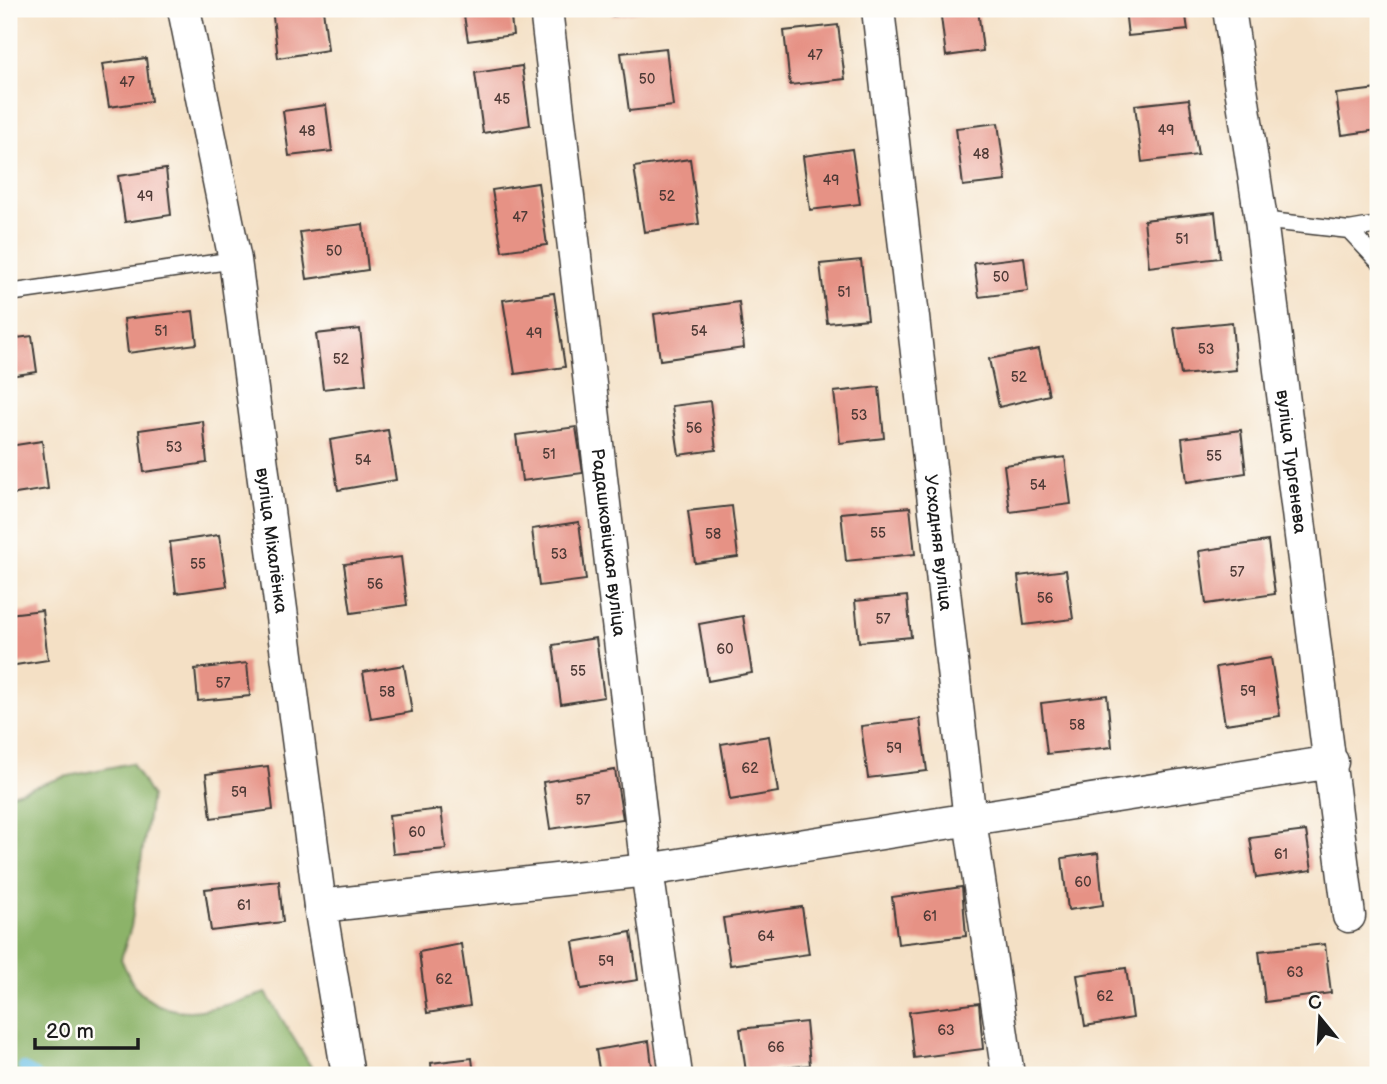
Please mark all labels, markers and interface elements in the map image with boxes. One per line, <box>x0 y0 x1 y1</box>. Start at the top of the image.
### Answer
house number: 47 <box>807 47 823 64</box>
house number: 50 <box>639 71 655 88</box>
house number: 47 <box>119 74 135 91</box>
house number: 45 <box>494 91 510 108</box>
house number: 49 <box>1158 122 1174 139</box>
house number: 48 <box>299 123 315 140</box>
house number: 48 <box>973 146 989 163</box>
house number: 49 <box>823 172 839 189</box>
house number: 49 <box>137 188 153 205</box>
house number: 52 <box>659 188 676 205</box>
house number: 47 <box>512 209 528 226</box>
house number: 51 <box>1175 231 1189 248</box>
house number: 50 <box>326 243 342 260</box>
house number: 50 <box>993 269 1009 286</box>
house number: 51 <box>837 284 851 301</box>
house number: 51 <box>154 323 168 340</box>
house number: 54 <box>691 323 708 340</box>
house number: 49 <box>526 325 542 342</box>
house number: 53 <box>1198 341 1214 358</box>
house number: 52 <box>333 351 350 368</box>
house number: 52 <box>1011 369 1028 386</box>
street label: вуліца Тургенева <box>1272 389 1311 535</box>
house number: 53 <box>851 407 867 424</box>
house number: 56 <box>686 420 703 437</box>
house number: 53 <box>166 439 182 456</box>
house number: 51 <box>542 446 556 463</box>
street label: Радашковіцкая вуліца <box>587 447 630 638</box>
house number: 55 <box>1206 448 1222 465</box>
house number: 54 <box>355 452 372 469</box>
street label: вуліца Міхалёнка <box>251 466 291 615</box>
street label: Усходняя вуліца <box>920 473 956 612</box>
house number: 54 <box>1030 477 1047 494</box>
house number: 55 <box>870 525 886 542</box>
house number: 58 <box>705 526 721 543</box>
house number: 53 <box>551 546 567 563</box>
house number: 55 <box>190 556 206 573</box>
house number: 57 <box>1230 564 1245 581</box>
house number: 56 <box>367 576 384 593</box>
house number: 56 <box>1037 590 1054 607</box>
house number: 57 <box>876 611 891 628</box>
house number: 60 <box>717 641 733 658</box>
house number: 55 <box>570 663 586 680</box>
house number: 57 <box>216 675 231 692</box>
house number: 59 <box>1240 683 1256 700</box>
house number: 58 <box>379 684 395 701</box>
house number: 58 <box>1069 717 1085 734</box>
house number: 59 <box>886 740 902 757</box>
house number: 62 <box>742 760 759 777</box>
house number: 59 <box>231 784 247 801</box>
house number: 57 <box>576 792 591 809</box>
house number: 60 <box>409 824 425 841</box>
house number: 61 <box>1274 846 1288 863</box>
house number: 60 <box>1075 874 1091 891</box>
house number: 61 <box>237 897 251 914</box>
house number: 61 <box>923 908 937 925</box>
house number: 64 <box>757 928 775 945</box>
house number: 59 <box>598 953 614 970</box>
house number: 63 <box>1286 964 1304 981</box>
house number: 62 <box>436 971 453 988</box>
north arrow <box>1286 982 1356 1052</box>
house number: 62 <box>1097 988 1114 1005</box>
text: С <box>1305 990 1325 1016</box>
scale bar <box>35 1007 138 1051</box>
text: 20 m <box>46 1019 94 1044</box>
house number: 63 <box>937 1022 955 1039</box>
house number: 66 <box>767 1039 785 1056</box>

